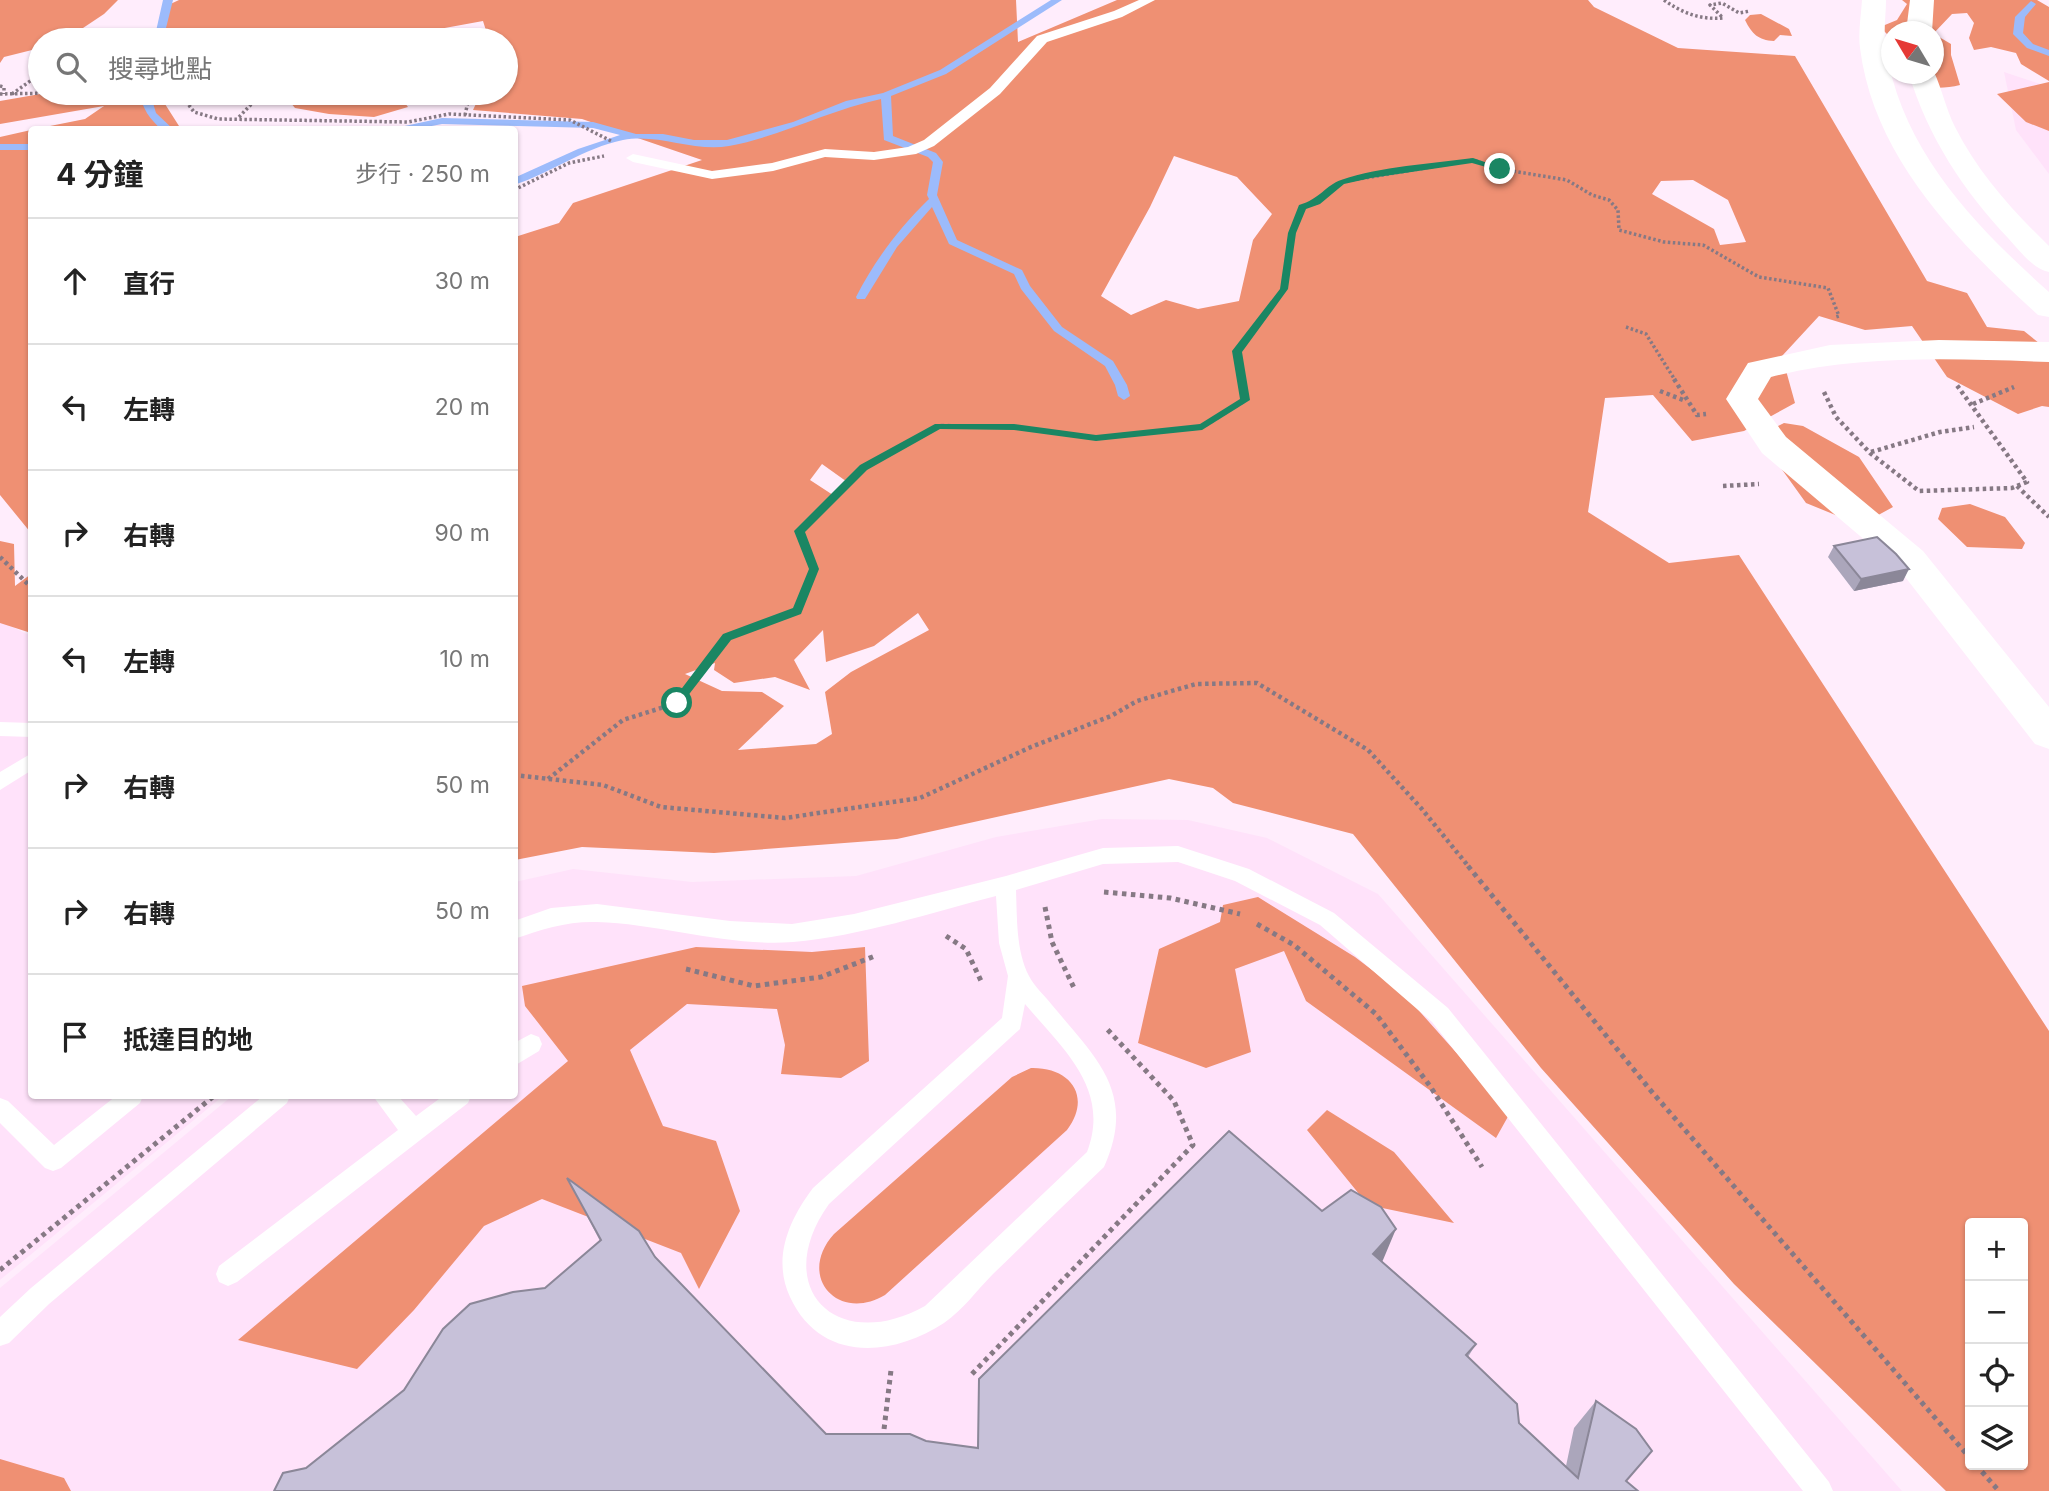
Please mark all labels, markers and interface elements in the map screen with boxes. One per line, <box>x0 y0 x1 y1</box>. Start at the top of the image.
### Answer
north arrow <box>1881 21 1944 84</box>
search box <box>28 28 518 105</box>
icon: search <box>52 48 90 86</box>
text: 搜尋地點 <box>108 53 212 84</box>
route end <box>1484 153 1515 184</box>
text: 4 分鐘 <box>56 156 143 192</box>
text: 步行 · 250 m <box>355 160 490 188</box>
icon: ahead <box>56 262 94 300</box>
text: 30 m <box>435 267 490 295</box>
text: 直行 <box>123 268 175 299</box>
icon: left <box>56 388 94 426</box>
text: 20 m <box>435 393 490 421</box>
text: 左轉 <box>123 394 175 425</box>
icon: right <box>56 514 94 552</box>
text: 90 m <box>435 519 490 547</box>
text: 右轉 <box>123 520 175 551</box>
icon: left <box>56 640 94 678</box>
text: 10 m <box>440 645 490 673</box>
text: 左轉 <box>123 646 175 677</box>
route start <box>661 687 692 718</box>
icon: right <box>56 766 94 804</box>
text: 50 m <box>435 771 490 799</box>
text: 右轉 <box>123 772 175 803</box>
icon: right <box>56 892 94 930</box>
text: 50 m <box>435 897 490 925</box>
text: 右轉 <box>123 898 175 929</box>
icon: arrive <box>56 1018 94 1056</box>
text: 抵達目的地 <box>123 1024 253 1055</box>
map controls <box>1965 1218 2028 1470</box>
button: + <box>1965 1218 2028 1281</box>
button: − <box>1965 1281 2028 1344</box>
button: locate <box>1965 1344 2028 1407</box>
button: layers <box>1965 1407 2028 1470</box>

